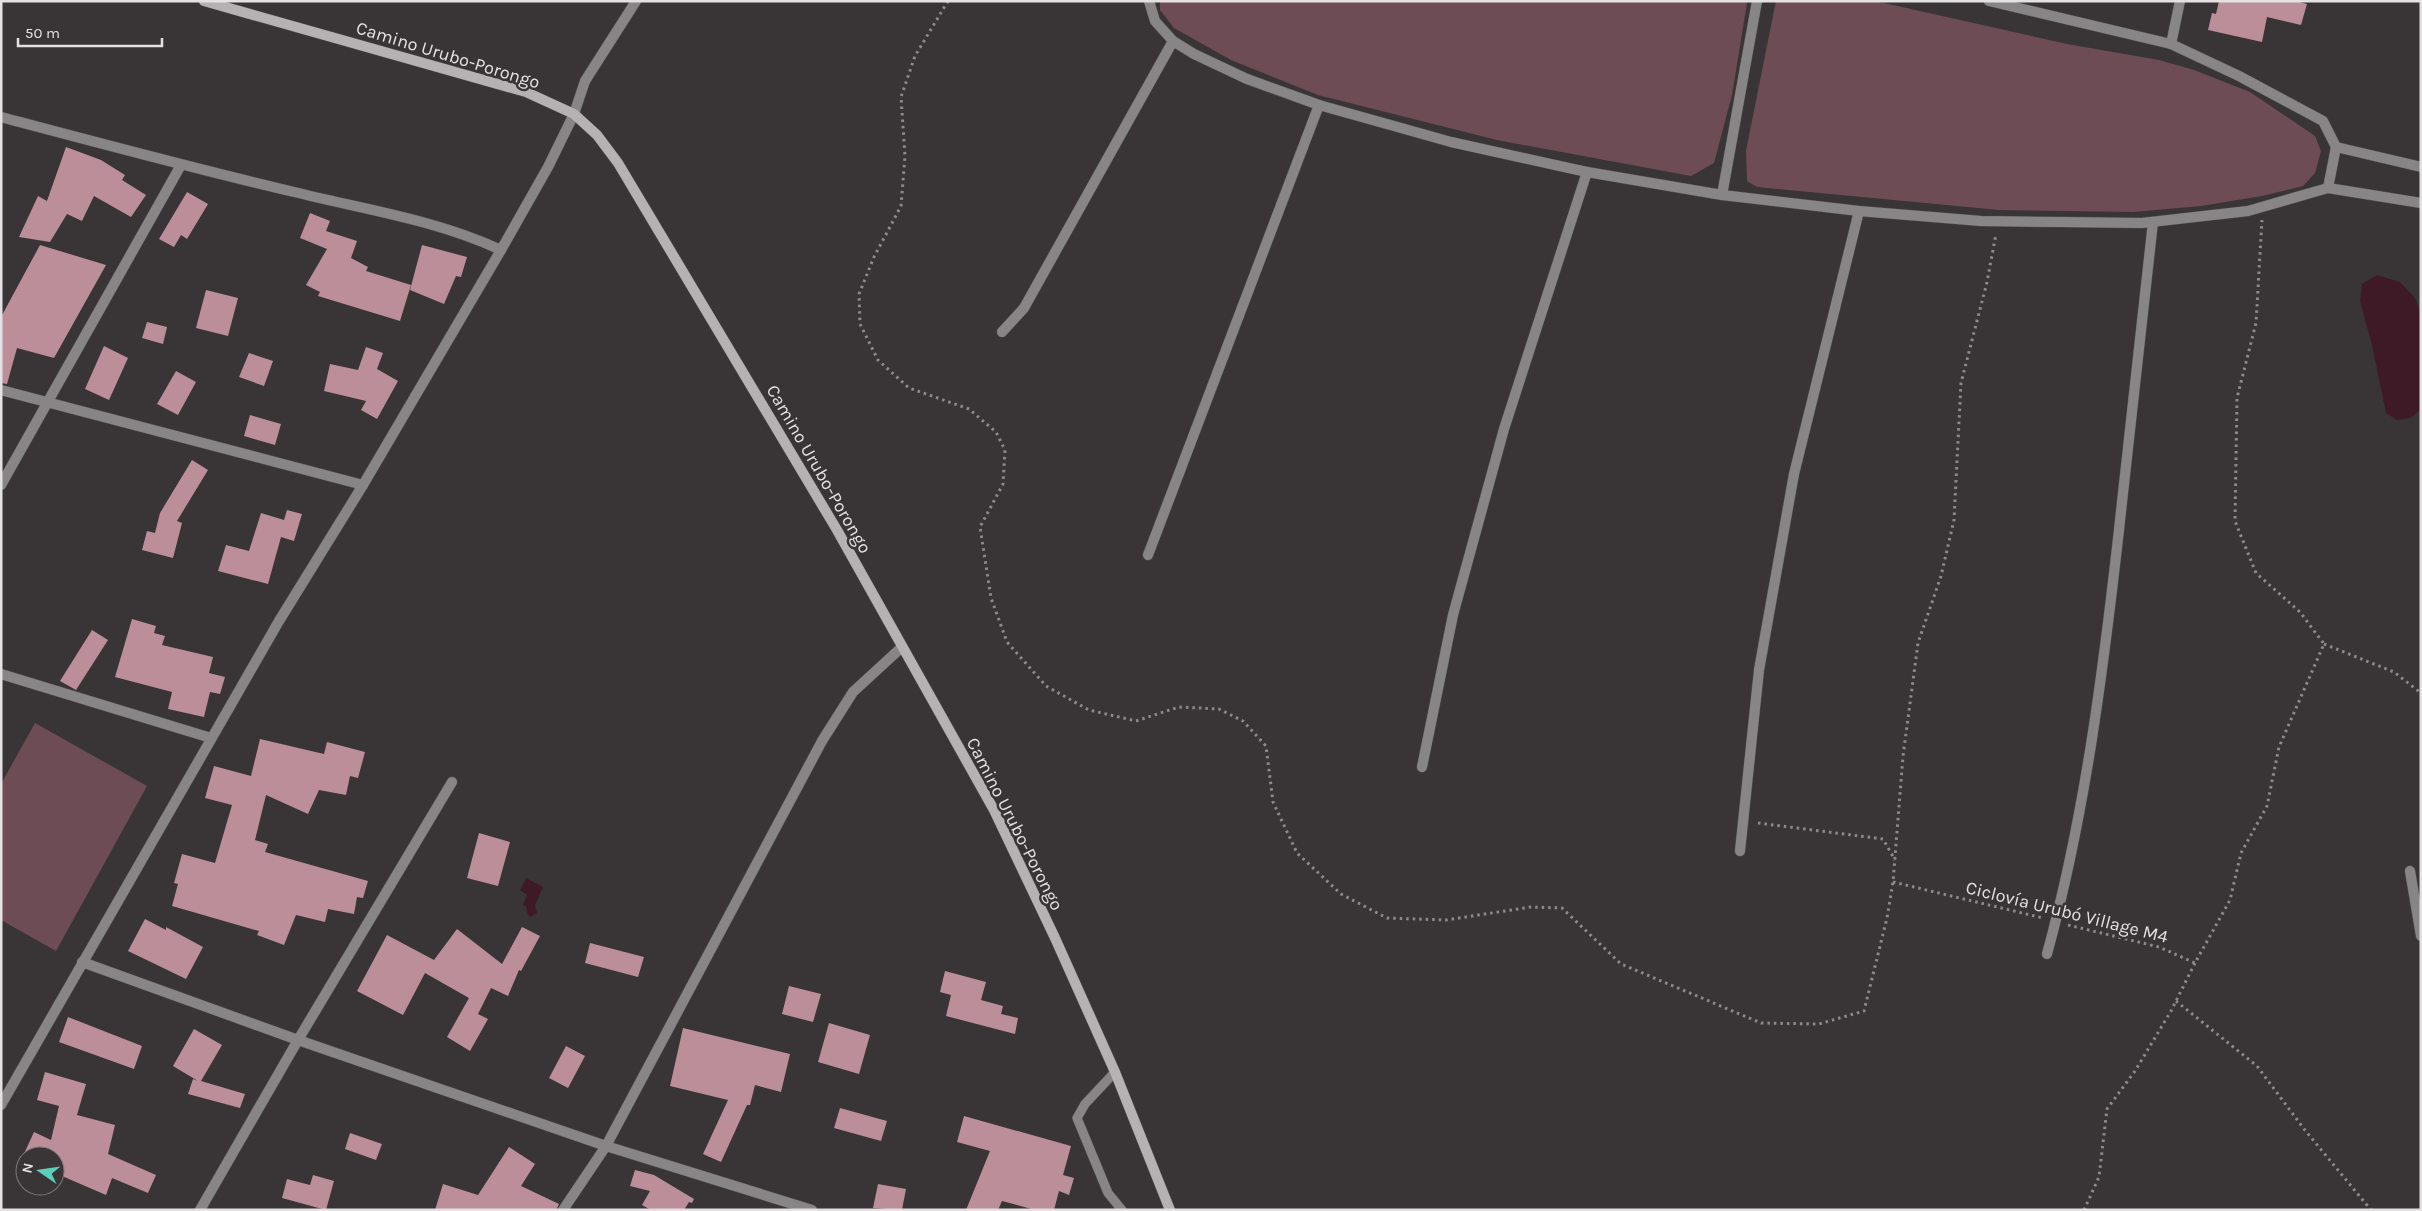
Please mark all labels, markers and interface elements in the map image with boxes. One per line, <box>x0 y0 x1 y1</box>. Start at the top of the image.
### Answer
scale bar <box>18 15 161 47</box>
street label: Camino Urubo-Porongo <box>353 17 543 93</box>
text: 50 m <box>25 24 60 42</box>
street label: Camino Urubo-Porongo <box>762 381 876 557</box>
street label: Camino Urubo-Porongo <box>962 734 1068 914</box>
street label: Ciclovía Urubó Village M4 <box>1964 876 2170 948</box>
north arrow <box>15 1146 65 1196</box>
text: N <box>18 1161 37 1175</box>

